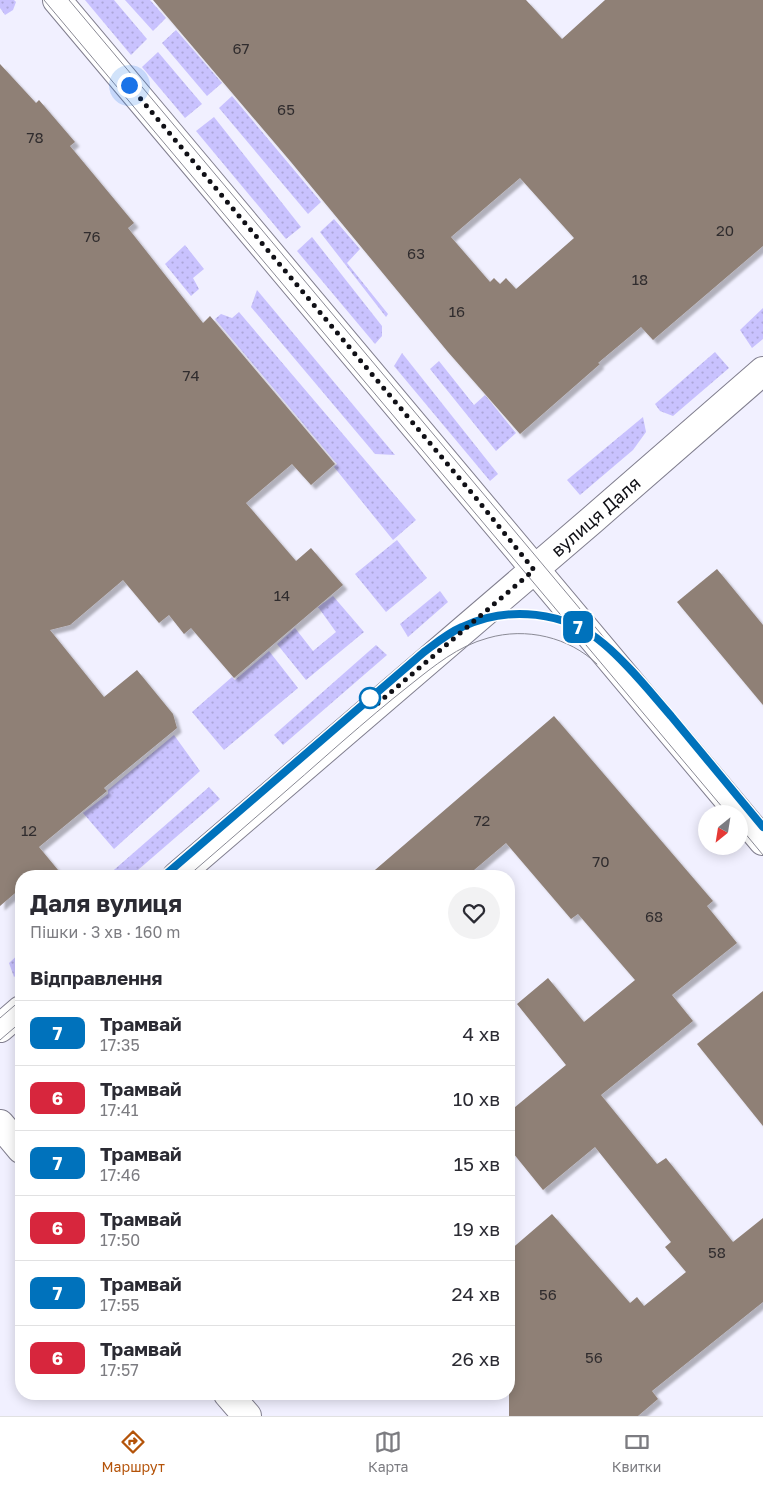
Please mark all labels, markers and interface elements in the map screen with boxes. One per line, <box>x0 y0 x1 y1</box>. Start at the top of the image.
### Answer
house number: 67 <box>232 39 250 57</box>
your location <box>117 73 142 98</box>
house number: 65 <box>277 100 295 118</box>
house number: 78 <box>26 128 44 146</box>
house number: 20 <box>716 221 734 239</box>
house number: 76 <box>83 227 101 245</box>
house number: 63 <box>407 244 425 262</box>
house number: 18 <box>632 270 648 288</box>
house number: 16 <box>449 302 465 320</box>
house number: 74 <box>182 366 200 384</box>
street label: вулиця Даля <box>546 471 645 561</box>
house number: 14 <box>274 586 290 604</box>
line badge: 7 <box>562 611 594 643</box>
text: 7 <box>573 616 583 638</box>
unlabelled marker <box>359 687 381 709</box>
north arrow <box>698 805 748 855</box>
map controls <box>698 805 748 855</box>
house number: 72 <box>474 811 490 829</box>
house number: 12 <box>21 821 37 839</box>
house number: 70 <box>592 852 610 870</box>
button: heart <box>448 887 500 939</box>
text: Даля вулиця <box>30 888 182 917</box>
house number: 68 <box>645 907 663 925</box>
text: Пішки · 3 хв · 160 m <box>30 922 181 942</box>
text: Відправлення <box>30 966 162 989</box>
text: Трамвай <box>100 1012 182 1035</box>
text: 7 <box>53 1022 62 1044</box>
text: 4 хв <box>462 1022 500 1045</box>
text: 17:35 <box>100 1035 140 1055</box>
text: Трамвай <box>100 1077 182 1100</box>
text: 6 <box>52 1087 63 1109</box>
text: 10 хв <box>453 1087 500 1110</box>
text: 17:41 <box>100 1100 139 1120</box>
text: Трамвай <box>100 1142 182 1165</box>
text: 7 <box>53 1152 62 1174</box>
text: 15 хв <box>454 1152 500 1175</box>
text: 17:46 <box>100 1165 140 1185</box>
text: Трамвай <box>100 1207 182 1230</box>
text: 6 <box>52 1217 63 1239</box>
text: 19 хв <box>453 1217 500 1240</box>
text: 17:50 <box>100 1230 140 1250</box>
house number: 58 <box>708 1243 726 1261</box>
text: Трамвай <box>100 1272 182 1295</box>
text: 7 <box>53 1282 62 1304</box>
text: 24 хв <box>451 1282 500 1305</box>
house number: 56 <box>539 1285 557 1303</box>
text: 17:55 <box>100 1295 140 1315</box>
text: Трамвай <box>100 1337 182 1360</box>
text: 6 <box>52 1347 63 1369</box>
text: 26 хв <box>452 1347 500 1370</box>
house number: 56 <box>585 1348 603 1366</box>
text: 17:57 <box>100 1360 139 1380</box>
tab: Маршрут <box>102 1428 165 1475</box>
tab: Карта <box>368 1428 409 1475</box>
tab: Квитки <box>612 1428 661 1475</box>

